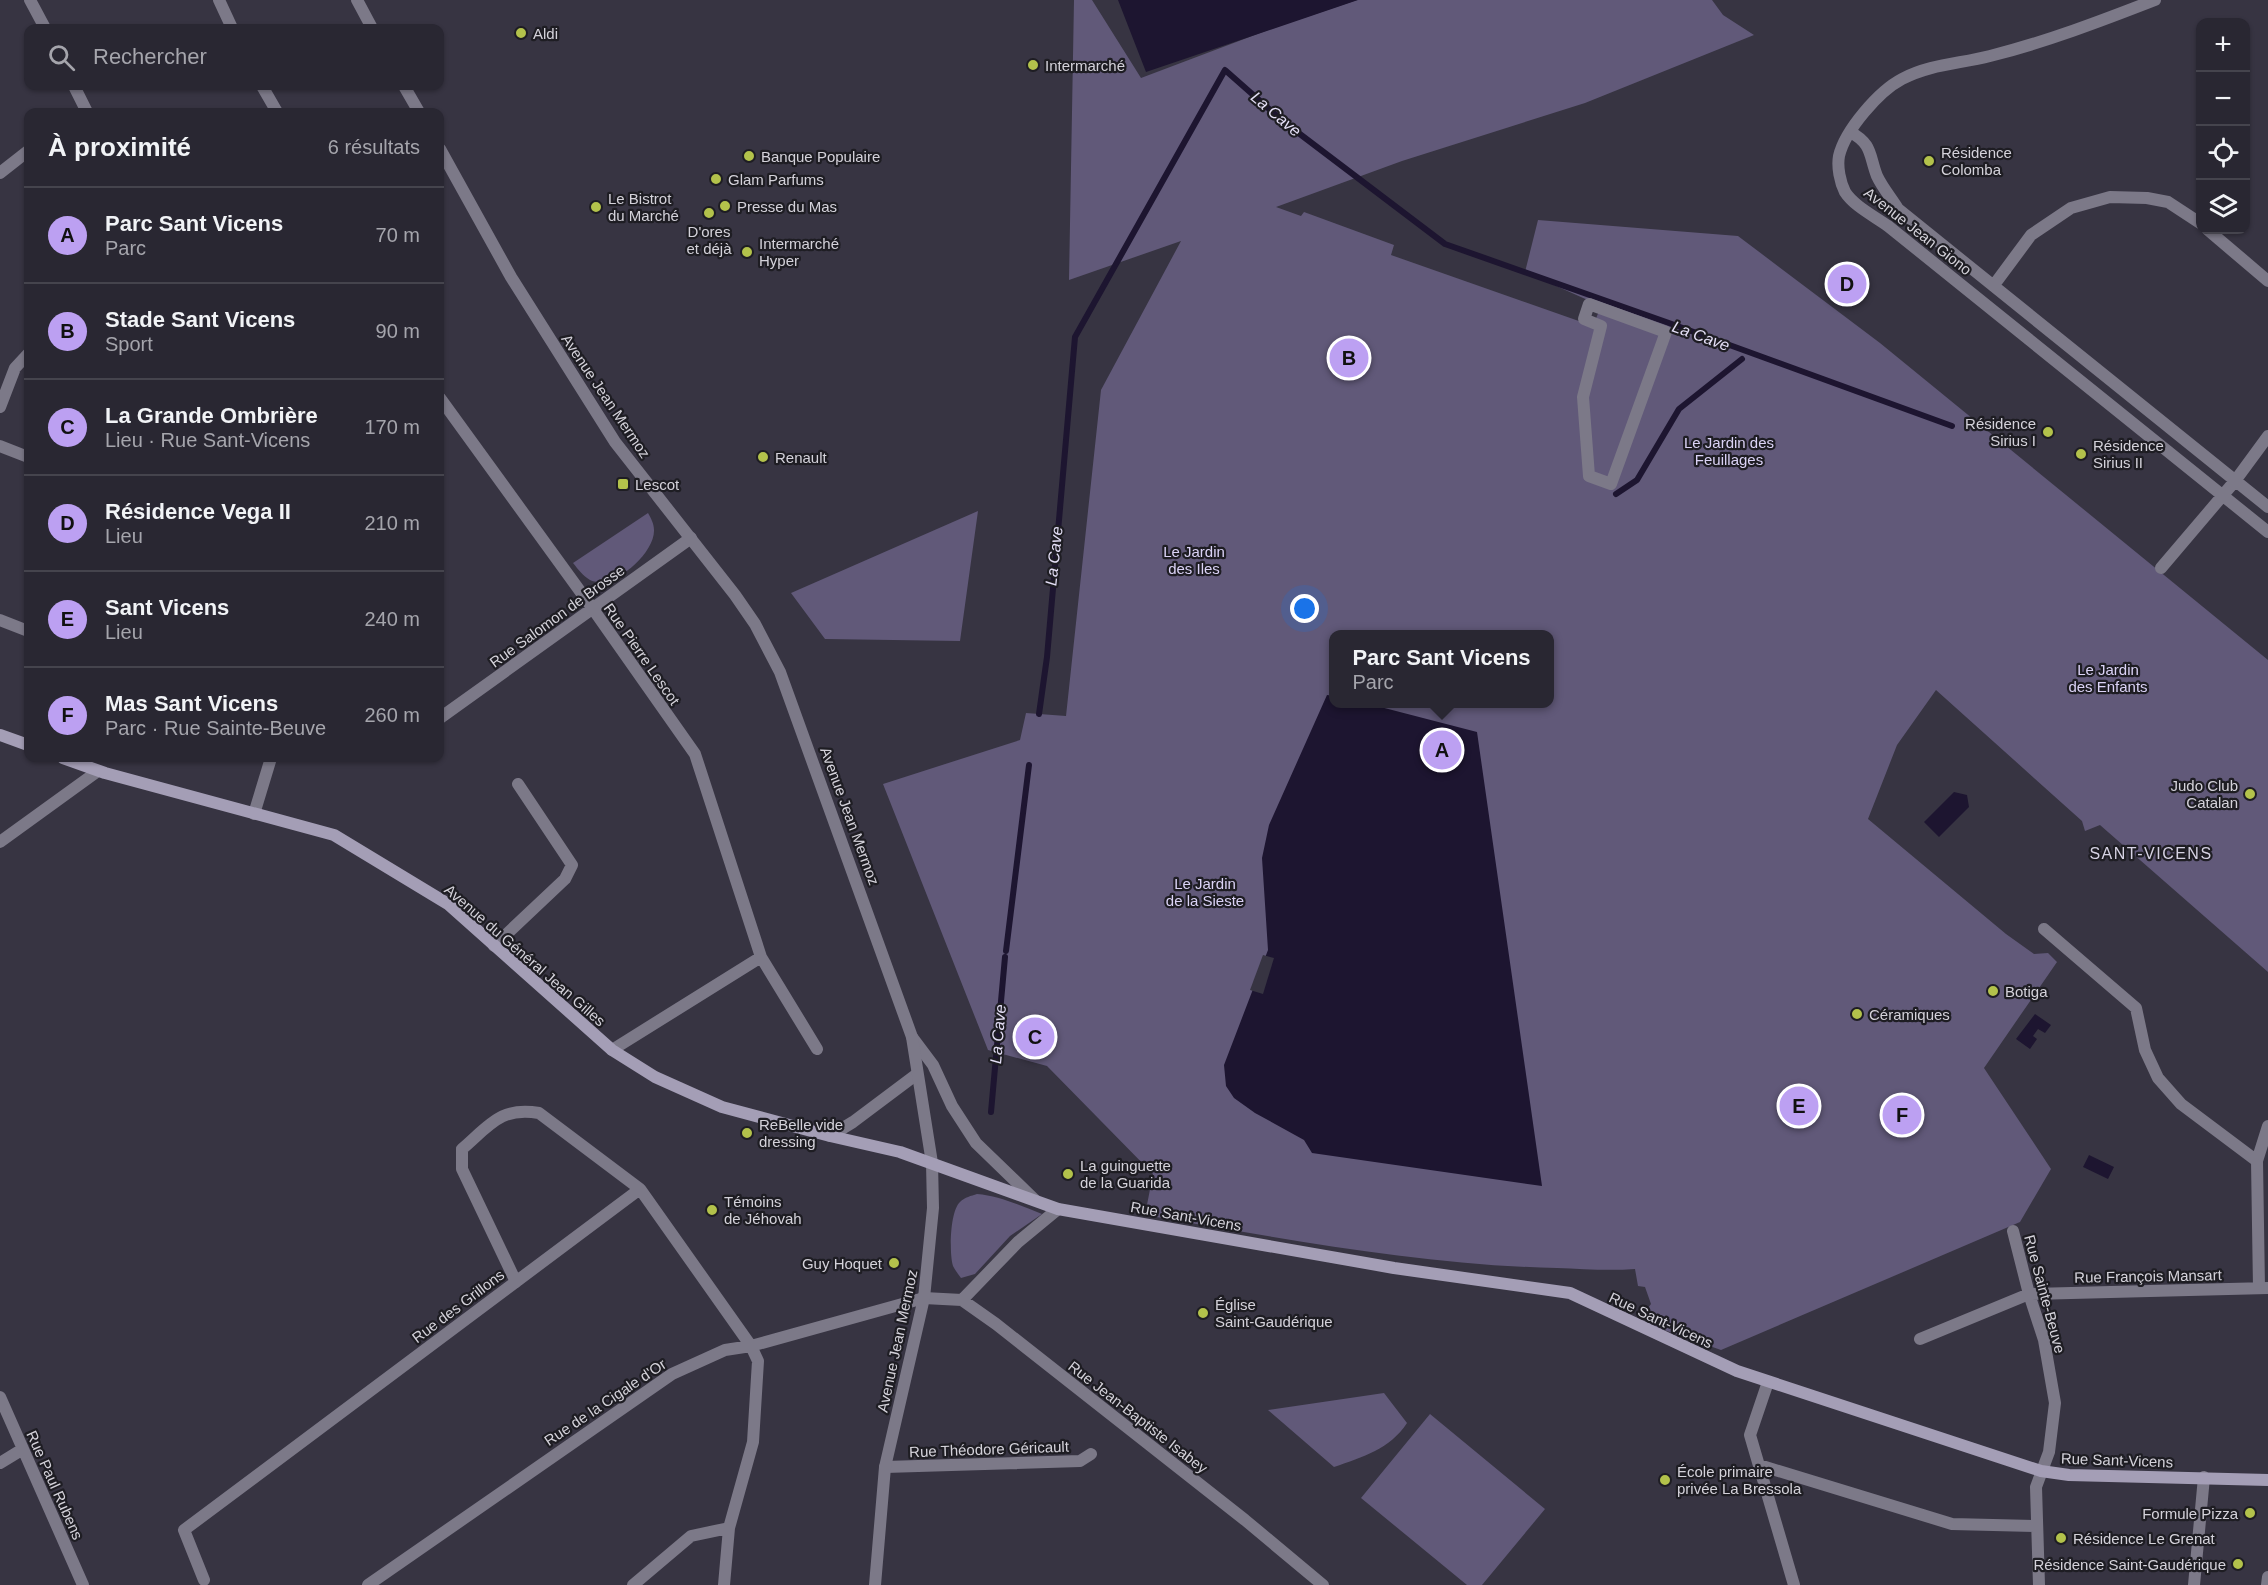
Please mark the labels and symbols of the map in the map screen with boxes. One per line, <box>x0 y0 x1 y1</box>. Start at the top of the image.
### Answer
place label: Aldi <box>533 25 558 42</box>
marker: Aldi <box>514 26 528 40</box>
place label: Intermarché <box>1045 57 1125 74</box>
marker: Intermarché <box>1026 58 1040 72</box>
water label: La Cave <box>1248 88 1304 140</box>
place label: Résidence Colomba <box>1941 144 2012 178</box>
place label: Banque Populaire <box>761 148 880 165</box>
marker: Banque Populaire <box>742 149 756 163</box>
marker: Résidence Colomba <box>1922 154 1936 168</box>
place label: Glam Parfums <box>728 171 824 188</box>
marker: Glam Parfums <box>709 172 723 186</box>
street label: Avenue Jean Giono <box>1861 184 1975 278</box>
place label: Le Bistrot du Marché <box>608 190 679 224</box>
place label: Presse du Mas <box>737 198 837 215</box>
marker: Presse du Mas <box>718 199 732 213</box>
marker: Le Bistrot du Marché <box>589 200 603 214</box>
marker: D'ores et déjà <box>702 206 716 220</box>
place label: D'ores et déjà <box>686 223 732 257</box>
place label: Intermarché Hyper <box>759 235 839 269</box>
marker: Intermarché Hyper <box>740 245 754 259</box>
pin: D <box>1828 262 1866 306</box>
water label: La Cave <box>1670 318 1732 354</box>
street label: Avenue Jean Mermoz <box>558 331 654 461</box>
pin: B <box>1330 336 1368 380</box>
place label: Résidence Sirius I <box>1965 415 2036 449</box>
marker: Résidence Sirius I <box>2041 425 2055 439</box>
park label: Le Jardin des Feuillages <box>1684 434 1774 468</box>
place label: Résidence Sirius II <box>2093 437 2164 471</box>
marker: Résidence Sirius II <box>2074 447 2088 461</box>
place label: Renault <box>775 449 828 466</box>
marker: Renault <box>756 450 770 464</box>
place label: Lescot <box>635 476 680 493</box>
marker: Lescot <box>616 477 630 491</box>
water label: La Cave <box>1042 525 1066 587</box>
park label: Le Jardin des Iles <box>1163 543 1225 577</box>
street label: Rue Salomon de Brosse <box>486 561 628 671</box>
your location <box>1290 594 1319 623</box>
street label: Rue Pierre Lescot <box>601 600 684 709</box>
park label: Le Jardin des Enfants <box>2068 661 2148 695</box>
pin: A <box>1422 728 1462 772</box>
street label: Avenue Jean Mermoz <box>817 745 883 887</box>
place label: Judo Club Catalan <box>2170 777 2238 811</box>
marker: Judo Club Catalan <box>2243 787 2257 801</box>
district label: SANT-VICENS <box>2089 845 2213 862</box>
park label: Le Jardin de la Sieste <box>1166 875 1244 909</box>
street label: Avenue du Général Jean Gilles <box>441 881 609 1029</box>
place label: Botiga <box>2005 983 2048 1000</box>
marker: Botiga <box>1986 984 2000 998</box>
water label: La Cave <box>987 1003 1009 1064</box>
place label: Céramiques <box>1869 1006 1950 1023</box>
marker: Céramiques <box>1850 1007 1864 1021</box>
pin: C <box>1016 1014 1054 1060</box>
pin: E <box>1780 1084 1818 1128</box>
pin: F <box>1882 1092 1922 1138</box>
place label: ReBelle vide dressing <box>759 1116 843 1150</box>
marker: ReBelle vide dressing <box>740 1126 754 1140</box>
place label: La guinguette de la Guarida <box>1080 1157 1171 1191</box>
marker: La guinguette de la Guarida <box>1061 1167 1075 1181</box>
place label: Témoins de Jéhovah <box>724 1193 802 1227</box>
street label: Rue Sant-Vicens <box>1129 1198 1243 1234</box>
marker: Témoins de Jéhovah <box>705 1203 719 1217</box>
street label: Rue Sainte-Beuve <box>2021 1233 2069 1355</box>
place label: Guy Hoquet <box>802 1255 883 1272</box>
marker: Guy Hoquet <box>887 1256 901 1270</box>
street label: Rue des Grillons <box>409 1266 507 1346</box>
street label: Rue François Mansart <box>2074 1266 2223 1286</box>
street label: Avenue Jean Mermoz <box>874 1268 920 1414</box>
street label: Rue Sant-Vicens <box>1607 1289 1715 1351</box>
place label: Église Saint-Gaudérique <box>1215 1296 1333 1330</box>
marker: Église Saint-Gaudérique <box>1196 1306 1210 1320</box>
street label: Rue de la Cigale d'Or <box>541 1355 669 1449</box>
street label: Rue Jean-Baptiste Isabey <box>1065 1357 1211 1477</box>
street label: Rue Paul Rubens <box>23 1428 87 1542</box>
street label: Rue Théodore Géricault <box>909 1438 1070 1460</box>
street label: Rue Sant-Vicens <box>2061 1450 2173 1470</box>
place label: École primaire privée La Bressola <box>1677 1463 1802 1497</box>
marker: École primaire privée La Bressola <box>1658 1473 1672 1487</box>
place label: Formule Pizza <box>2142 1505 2239 1522</box>
marker: Formule Pizza <box>2243 1506 2257 1520</box>
place label: Résidence Le Grenat <box>2073 1530 2216 1547</box>
marker: Résidence Le Grenat <box>2054 1531 2068 1545</box>
place label: Résidence Saint-Gaudérique <box>2033 1556 2226 1573</box>
marker: Résidence Saint-Gaudérique <box>2231 1557 2245 1571</box>

